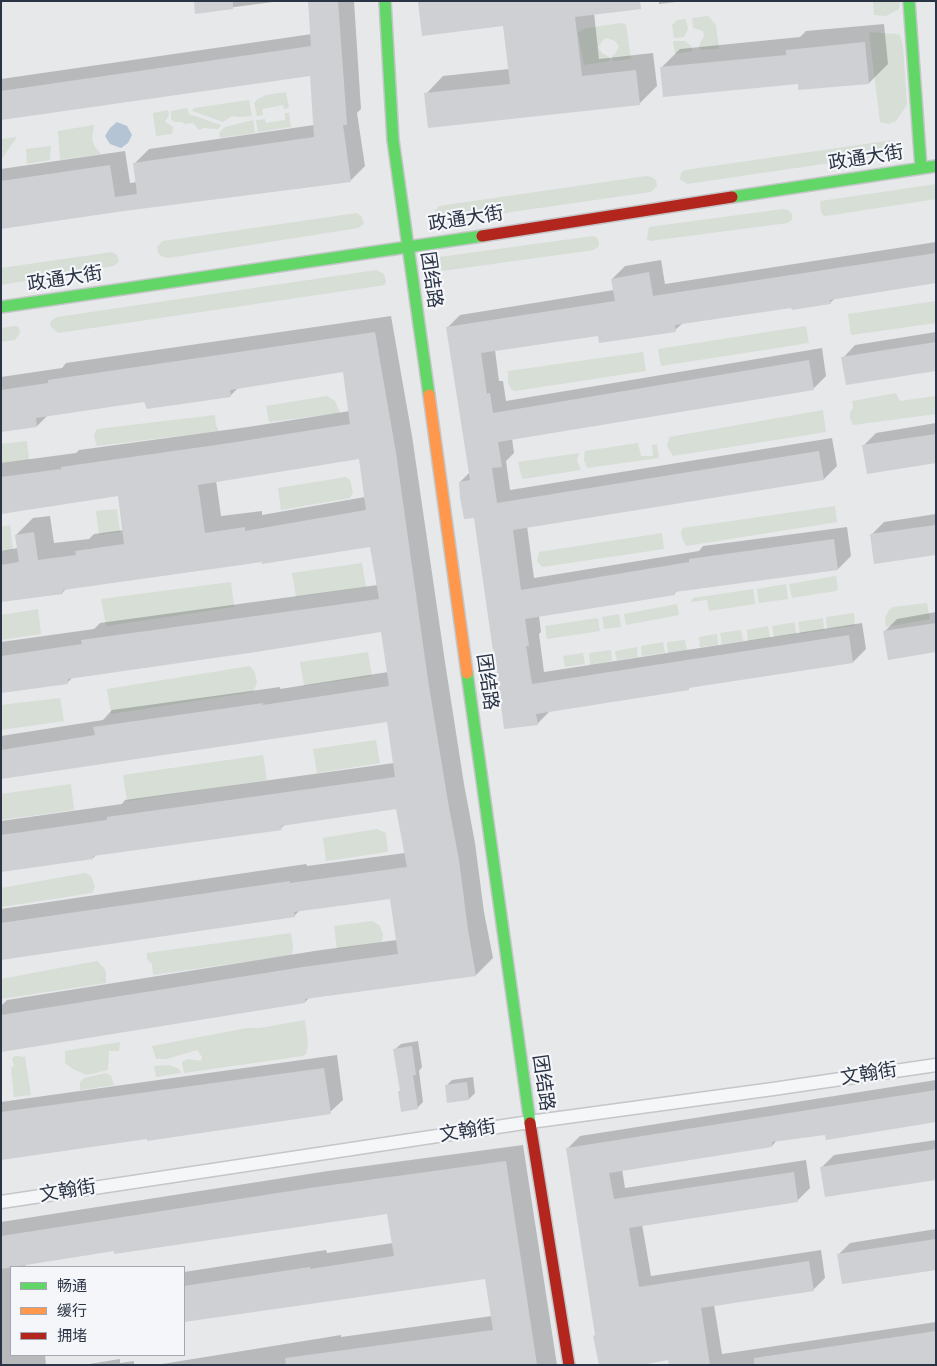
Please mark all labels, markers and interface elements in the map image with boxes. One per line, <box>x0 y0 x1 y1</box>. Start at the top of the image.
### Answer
street label: 政通大街 <box>827 142 905 176</box>
street label: 政通大街 <box>427 203 505 237</box>
street label: 团结路 <box>415 250 445 310</box>
street label: 政通大街 <box>26 263 104 297</box>
street label: 团结路 <box>471 652 501 712</box>
street label: 团结路 <box>527 1053 557 1113</box>
street label: 文翰街 <box>839 1059 899 1091</box>
street label: 文翰街 <box>438 1116 498 1148</box>
street label: 文翰街 <box>38 1176 98 1208</box>
legend <box>10 1266 185 1356</box>
text: 畅通 <box>57 1275 87 1297</box>
text: 缓行 <box>57 1300 87 1322</box>
text: 拥堵 <box>57 1325 87 1347</box>

